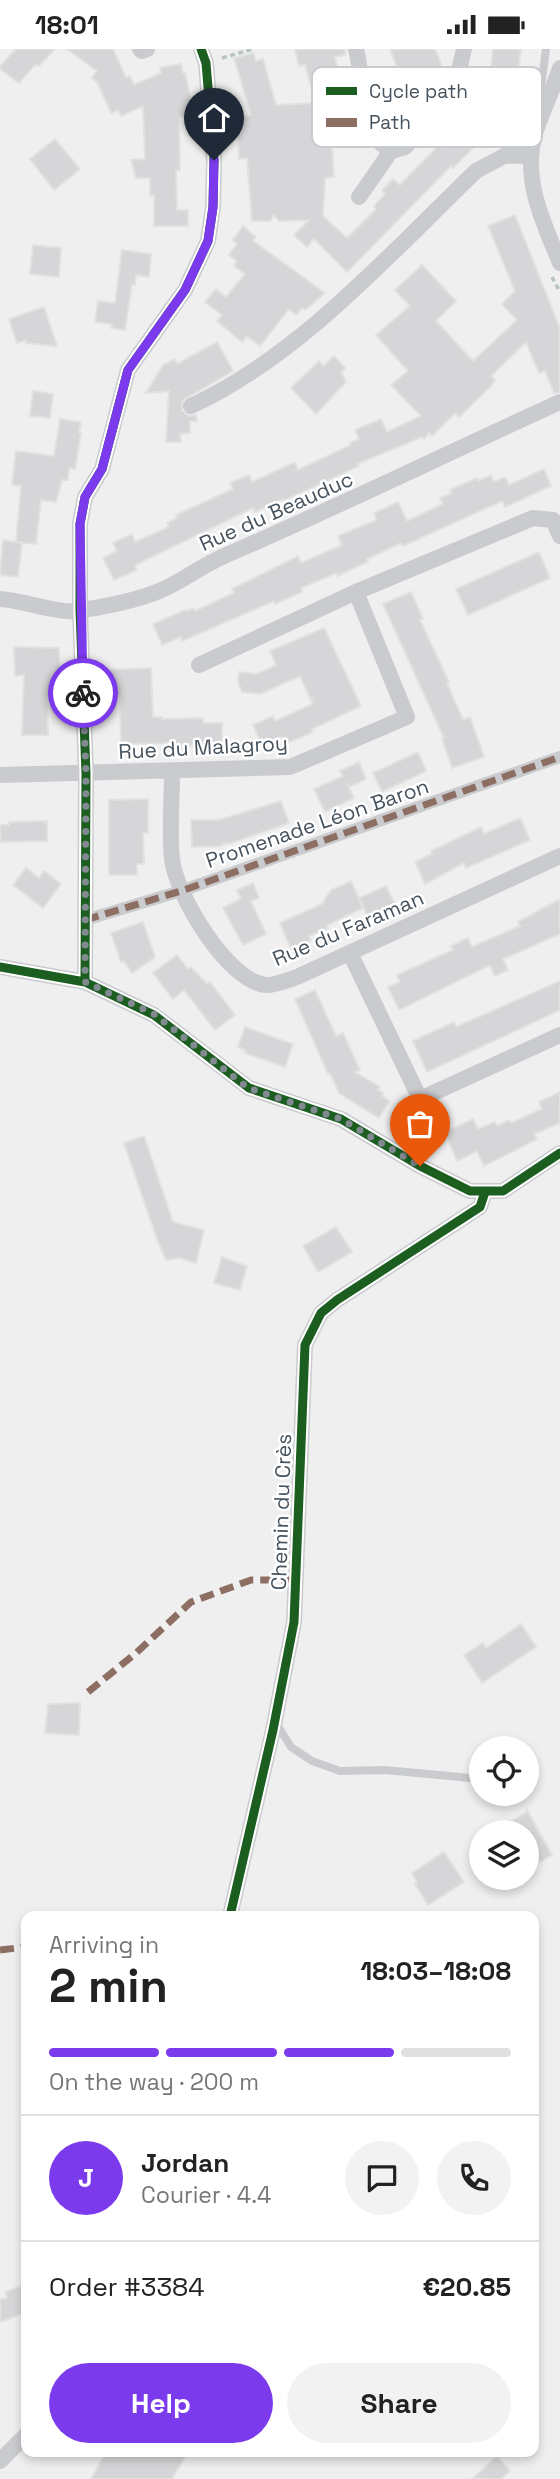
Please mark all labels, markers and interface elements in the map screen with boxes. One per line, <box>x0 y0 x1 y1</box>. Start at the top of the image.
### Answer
text: 18:01 <box>35 8 99 42</box>
legend <box>312 67 542 147</box>
text: Cycle path <box>369 79 468 104</box>
pin <box>184 88 244 160</box>
icon: home <box>195 99 233 137</box>
text: Path <box>369 110 411 135</box>
street label: Rue du Beauduc <box>195 465 357 557</box>
courier <box>48 658 118 728</box>
icon: bike <box>64 674 102 712</box>
street label: Rue du Malagroy <box>118 729 288 765</box>
street label: Promenade Léon Baron <box>202 772 432 874</box>
street label: Rue du Faraman <box>268 884 428 972</box>
pin <box>390 1094 450 1166</box>
icon: bag <box>401 1105 439 1143</box>
street label: Chemin du Crès <box>265 1433 297 1591</box>
map controls <box>469 1736 539 1890</box>
button: locate <box>469 1736 539 1806</box>
button: layers <box>469 1820 539 1890</box>
text: Arriving in <box>49 1930 159 1960</box>
text: 18:03–18:08 <box>361 1954 511 1988</box>
text: 2 min <box>49 1957 168 2015</box>
text: On the way · 200 m <box>49 2067 259 2097</box>
button: chat <box>345 2141 419 2215</box>
button: phone <box>437 2141 511 2215</box>
text: Jordan <box>141 2146 229 2180</box>
text: J <box>78 2161 94 2195</box>
text: Courier · 4.4 <box>141 2180 271 2210</box>
text: Order #3384 <box>49 2270 205 2304</box>
text: €20.85 <box>422 2270 511 2304</box>
button: Help <box>49 2363 273 2443</box>
button: Share <box>287 2363 511 2443</box>

